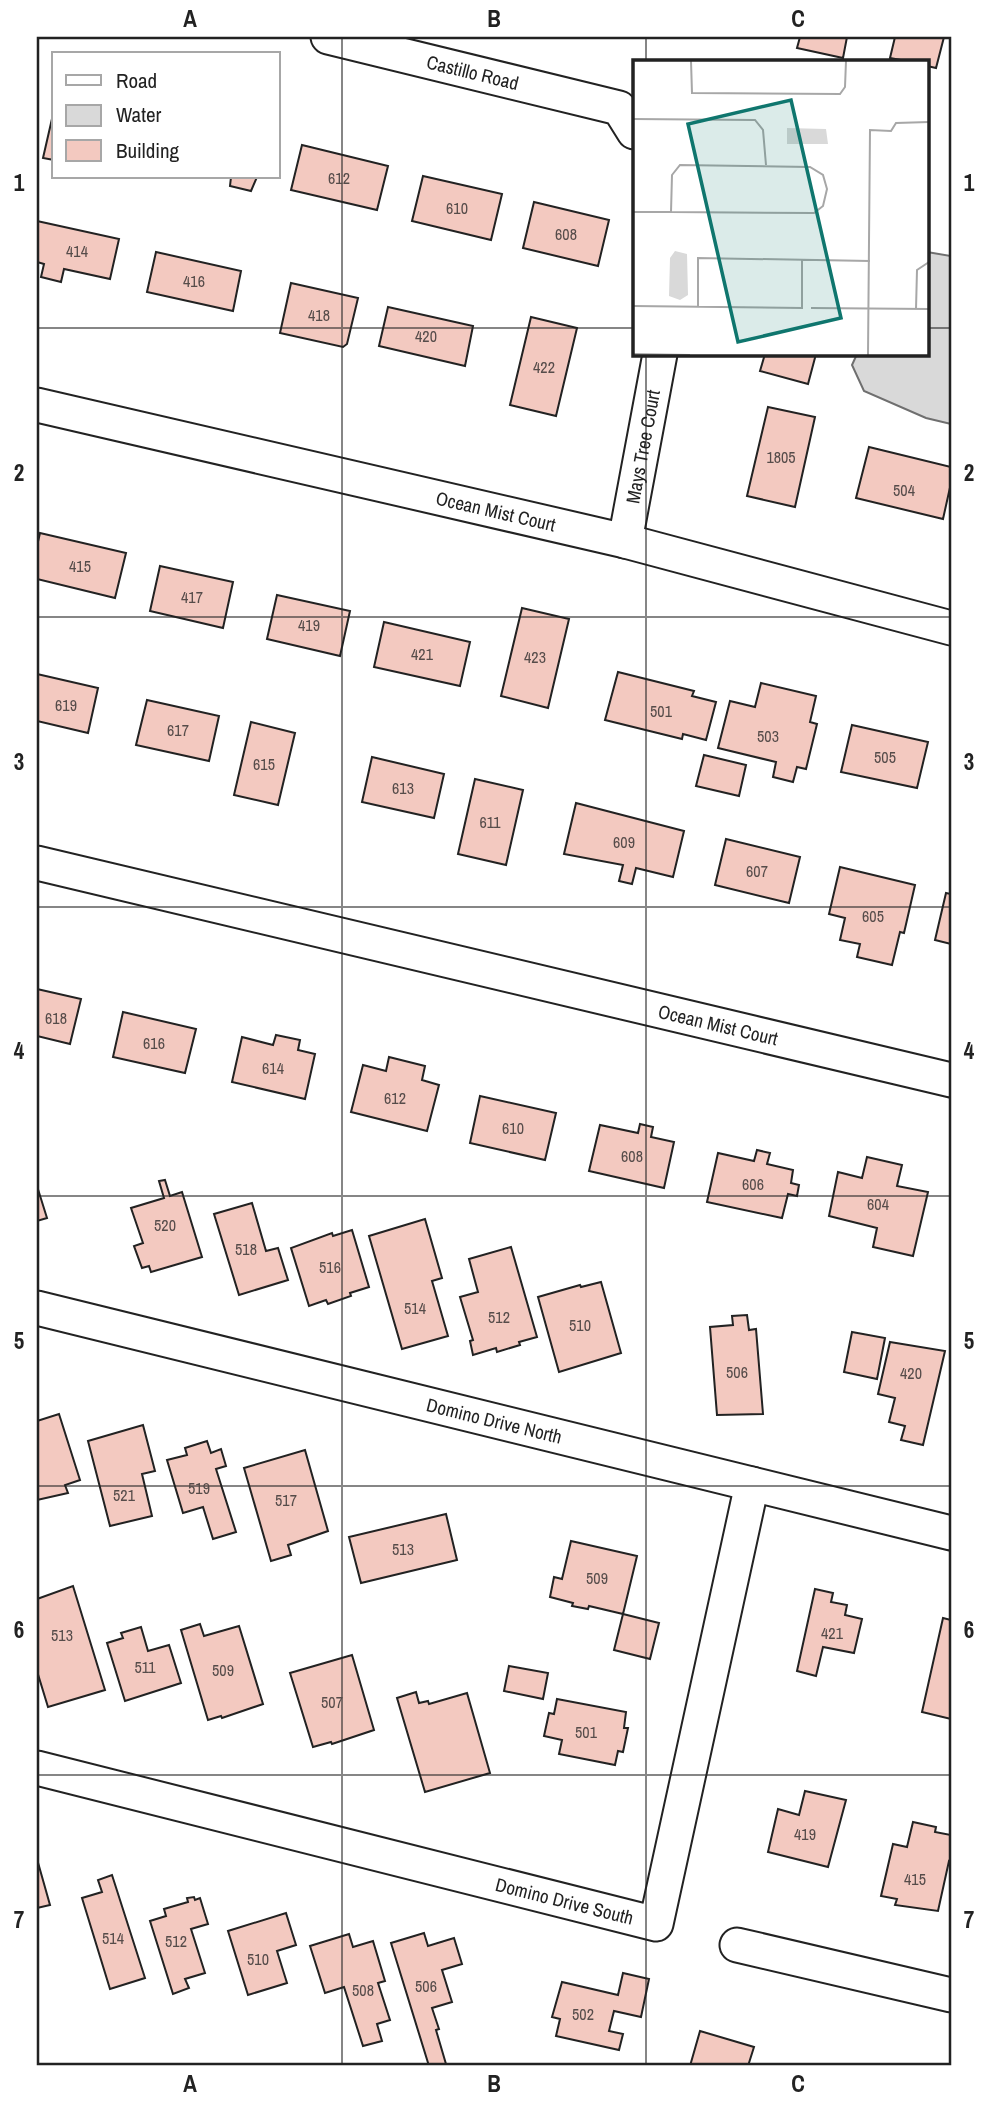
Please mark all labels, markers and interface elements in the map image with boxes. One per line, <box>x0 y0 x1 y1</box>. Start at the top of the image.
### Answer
text: A <box>183 3 197 34</box>
text: B <box>487 3 501 34</box>
text: C <box>791 3 805 34</box>
street label: Castillo Road <box>424 49 521 96</box>
legend <box>52 52 280 178</box>
inset map <box>633 60 928 355</box>
text: Road <box>116 66 157 95</box>
text: Water <box>116 100 162 129</box>
text: Building <box>116 136 180 165</box>
text: 1 <box>14 167 25 198</box>
house number: 612 <box>328 167 350 189</box>
text: 1 <box>964 167 975 198</box>
house number: 610 <box>446 197 468 219</box>
house number: 608 <box>555 223 577 245</box>
house number: 414 <box>66 240 88 262</box>
house number: 416 <box>183 270 205 292</box>
house number: 418 <box>308 304 330 326</box>
house number: 420 <box>415 325 437 347</box>
house number: 422 <box>533 356 555 378</box>
street label: Mays Tree Court <box>619 387 666 506</box>
house number: 1805 <box>766 446 796 468</box>
text: 2 <box>14 457 24 488</box>
text: 2 <box>964 457 974 488</box>
house number: 504 <box>893 479 915 501</box>
street label: Ocean Mist Court <box>433 485 559 538</box>
house number: 415 <box>69 555 91 577</box>
house number: 417 <box>181 586 203 608</box>
house number: 419 <box>298 614 320 636</box>
house number: 421 <box>411 643 434 665</box>
house number: 423 <box>524 646 546 668</box>
house number: 619 <box>55 694 77 716</box>
house number: 501 <box>650 700 673 722</box>
house number: 617 <box>167 719 189 741</box>
house number: 503 <box>757 725 779 747</box>
text: 3 <box>14 746 24 777</box>
house number: 505 <box>874 746 896 768</box>
text: 3 <box>964 746 974 777</box>
house number: 615 <box>253 753 275 775</box>
house number: 613 <box>392 777 414 799</box>
house number: 611 <box>480 811 501 833</box>
house number: 609 <box>613 831 635 853</box>
house number: 607 <box>746 860 768 882</box>
house number: 605 <box>862 905 884 927</box>
street label: Ocean Mist Court <box>656 998 781 1052</box>
house number: 618 <box>45 1007 67 1029</box>
house number: 616 <box>143 1032 165 1054</box>
text: 4 <box>14 1035 25 1066</box>
text: 4 <box>964 1035 975 1066</box>
house number: 614 <box>262 1057 284 1079</box>
house number: 612 <box>384 1087 406 1109</box>
house number: 610 <box>502 1117 524 1139</box>
house number: 608 <box>621 1145 643 1167</box>
house number: 606 <box>742 1173 764 1195</box>
house number: 604 <box>867 1193 889 1215</box>
house number: 520 <box>154 1214 176 1236</box>
house number: 518 <box>235 1238 257 1260</box>
house number: 516 <box>319 1256 341 1278</box>
house number: 514 <box>404 1297 426 1319</box>
house number: 512 <box>488 1306 510 1328</box>
house number: 510 <box>569 1314 591 1336</box>
text: 5 <box>14 1325 24 1356</box>
text: 5 <box>964 1325 974 1356</box>
house number: 506 <box>726 1361 748 1383</box>
house number: 420 <box>900 1362 922 1384</box>
street label: Domino Drive North <box>424 1391 565 1450</box>
house number: 519 <box>188 1477 210 1499</box>
house number: 521 <box>113 1484 136 1506</box>
house number: 517 <box>275 1489 297 1511</box>
house number: 513 <box>392 1538 414 1560</box>
house number: 509 <box>586 1567 608 1589</box>
text: 6 <box>14 1614 24 1645</box>
text: 6 <box>964 1614 974 1645</box>
house number: 421 <box>821 1622 844 1644</box>
house number: 513 <box>51 1624 73 1646</box>
house number: 511 <box>135 1656 156 1678</box>
house number: 509 <box>212 1659 234 1681</box>
house number: 507 <box>321 1691 343 1713</box>
house number: 501 <box>575 1721 598 1743</box>
house number: 419 <box>794 1823 816 1845</box>
house number: 415 <box>904 1868 926 1890</box>
street label: Domino Drive South <box>493 1871 636 1931</box>
text: 7 <box>14 1904 24 1935</box>
text: 7 <box>964 1904 974 1935</box>
house number: 514 <box>102 1927 124 1949</box>
house number: 512 <box>165 1930 187 1952</box>
house number: 510 <box>247 1948 269 1970</box>
house number: 506 <box>415 1975 437 1997</box>
house number: 508 <box>352 1979 374 2001</box>
house number: 502 <box>572 2003 594 2025</box>
text: A <box>183 2068 197 2099</box>
text: B <box>487 2068 501 2099</box>
text: C <box>791 2068 805 2099</box>

